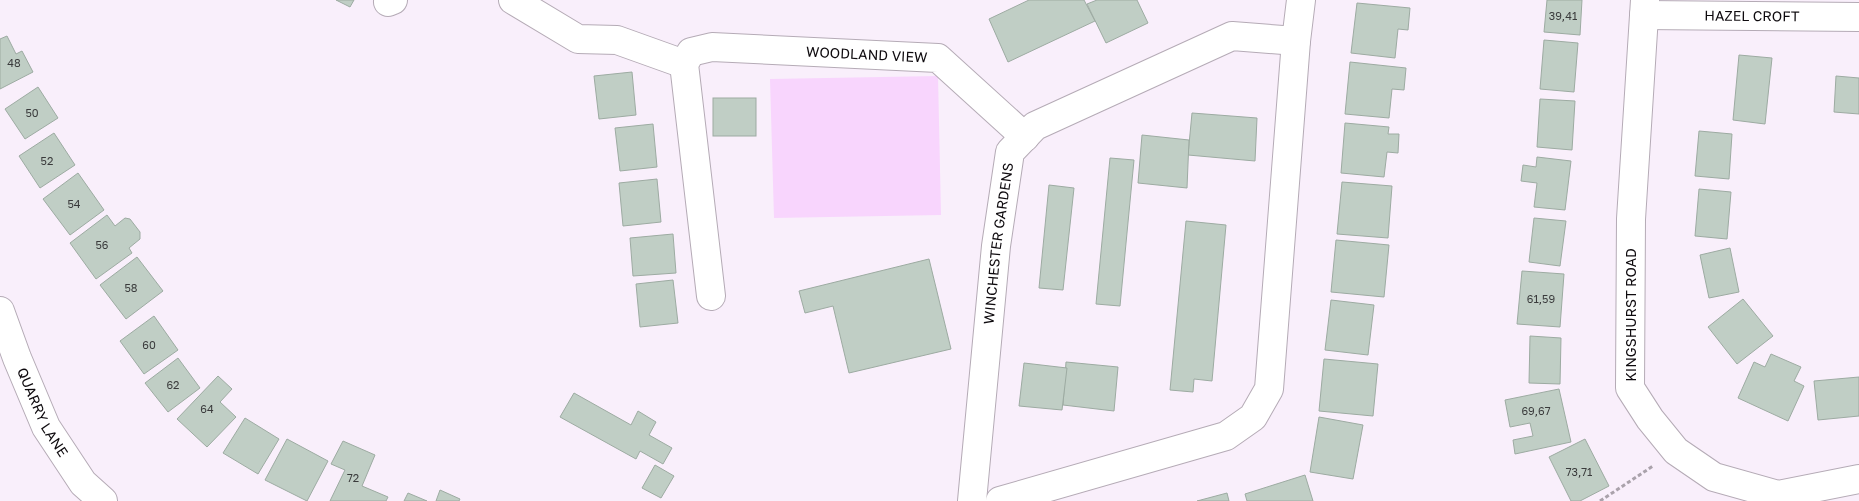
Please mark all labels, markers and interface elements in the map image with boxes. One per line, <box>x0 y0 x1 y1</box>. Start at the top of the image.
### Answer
street label: HAZEL CROFT <box>1704 7 1800 24</box>
house number: 39,41 <box>1549 9 1577 22</box>
street label: WOODLAND VIEW <box>806 43 928 66</box>
house number: 48 <box>7 56 21 69</box>
house number: 50 <box>25 106 39 119</box>
house number: 52 <box>41 154 53 167</box>
street label: WINCHESTER GARDENS <box>980 161 1016 325</box>
house number: 54 <box>67 197 81 210</box>
house number: 56 <box>95 238 109 251</box>
street label: KINGSHURST ROAD <box>1622 248 1639 382</box>
house number: 58 <box>124 281 138 294</box>
house number: 61,59 <box>1527 292 1555 305</box>
house number: 60 <box>142 338 156 351</box>
street label: QUARRY LANE <box>14 365 72 460</box>
house number: 62 <box>166 378 180 391</box>
house number: 64 <box>200 402 214 415</box>
house number: 69,67 <box>1521 404 1551 417</box>
house number: 73,71 <box>1566 465 1592 478</box>
house number: 72 <box>347 471 359 484</box>

